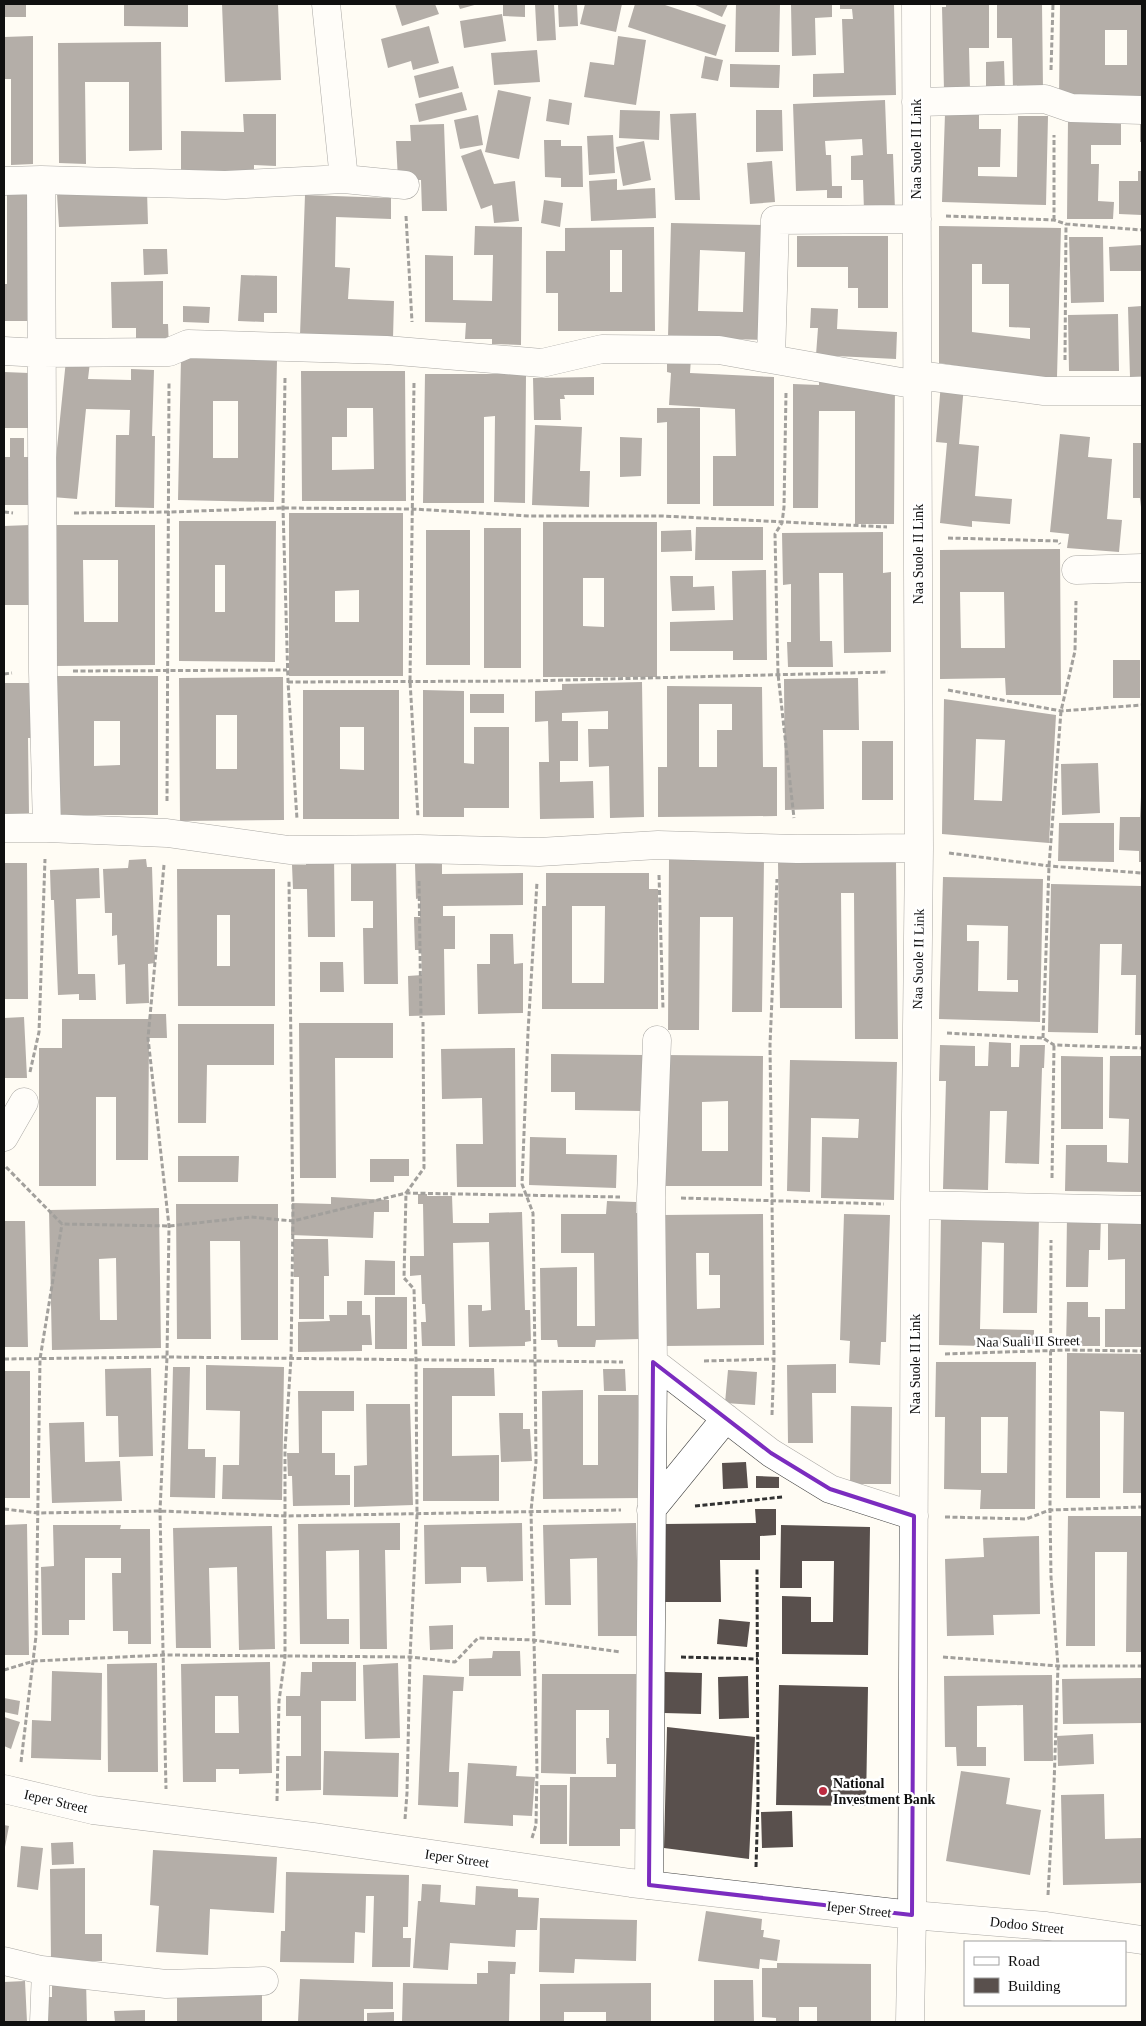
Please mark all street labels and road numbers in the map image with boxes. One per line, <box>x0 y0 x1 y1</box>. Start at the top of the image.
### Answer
street label: Naa Suole II Link <box>909 99 924 199</box>
street label: Naa Suole II Link <box>911 504 926 604</box>
street label: Naa Suole II Link <box>910 909 927 1009</box>
street label: Naa Suole II Link <box>908 1314 923 1414</box>
street label: Naa Suali II Street <box>976 1333 1080 1350</box>
street label: Ieper Street <box>23 1787 89 1816</box>
street label: Ieper Street <box>424 1847 490 1870</box>
street label: Ieper Street <box>826 1899 892 1920</box>
street label: Dodoo Street <box>989 1914 1065 1937</box>

